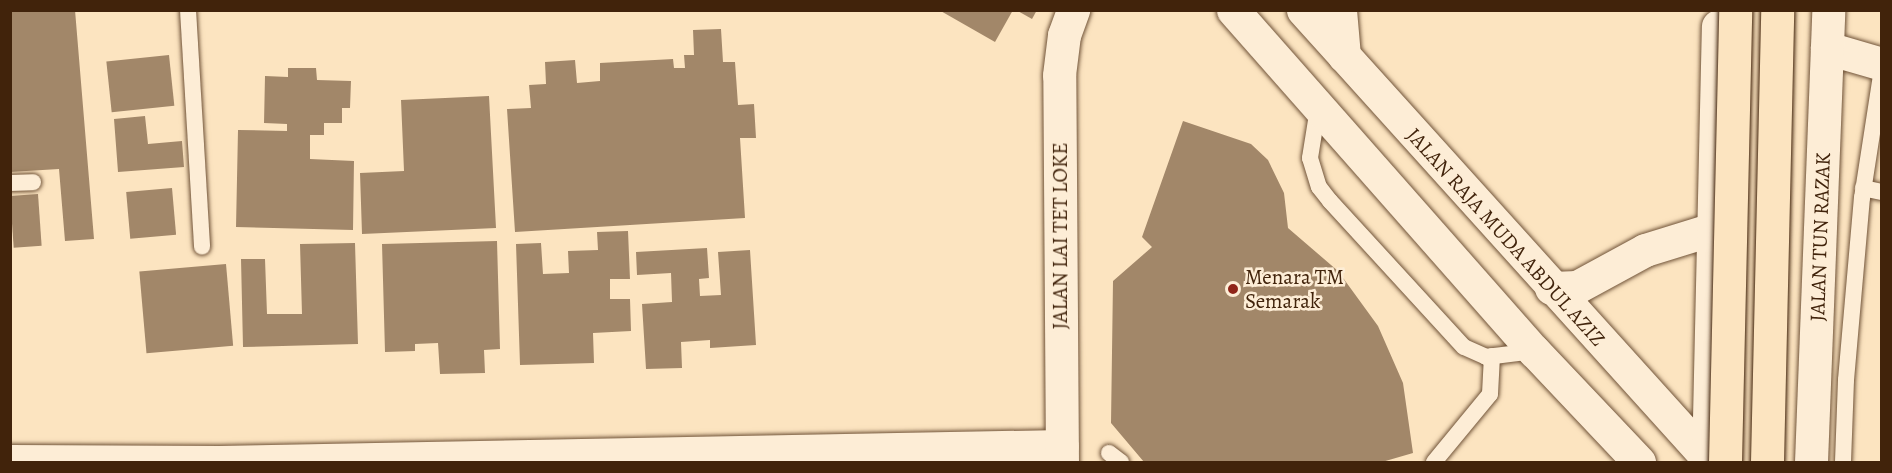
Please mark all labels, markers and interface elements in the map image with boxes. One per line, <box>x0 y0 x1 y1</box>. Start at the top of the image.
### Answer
street label: JALAN RAJA MUDA ABDUL AZIZ <box>1401 123 1611 351</box>
street label: JALAN LAI TET LOKE <box>1047 142 1073 330</box>
street label: JALAN TUN RAZAK <box>1804 152 1836 322</box>
place label: Menara TM Semarak <box>1245 264 1344 314</box>
marker: Menara TM Semarak <box>1226 282 1240 296</box>

